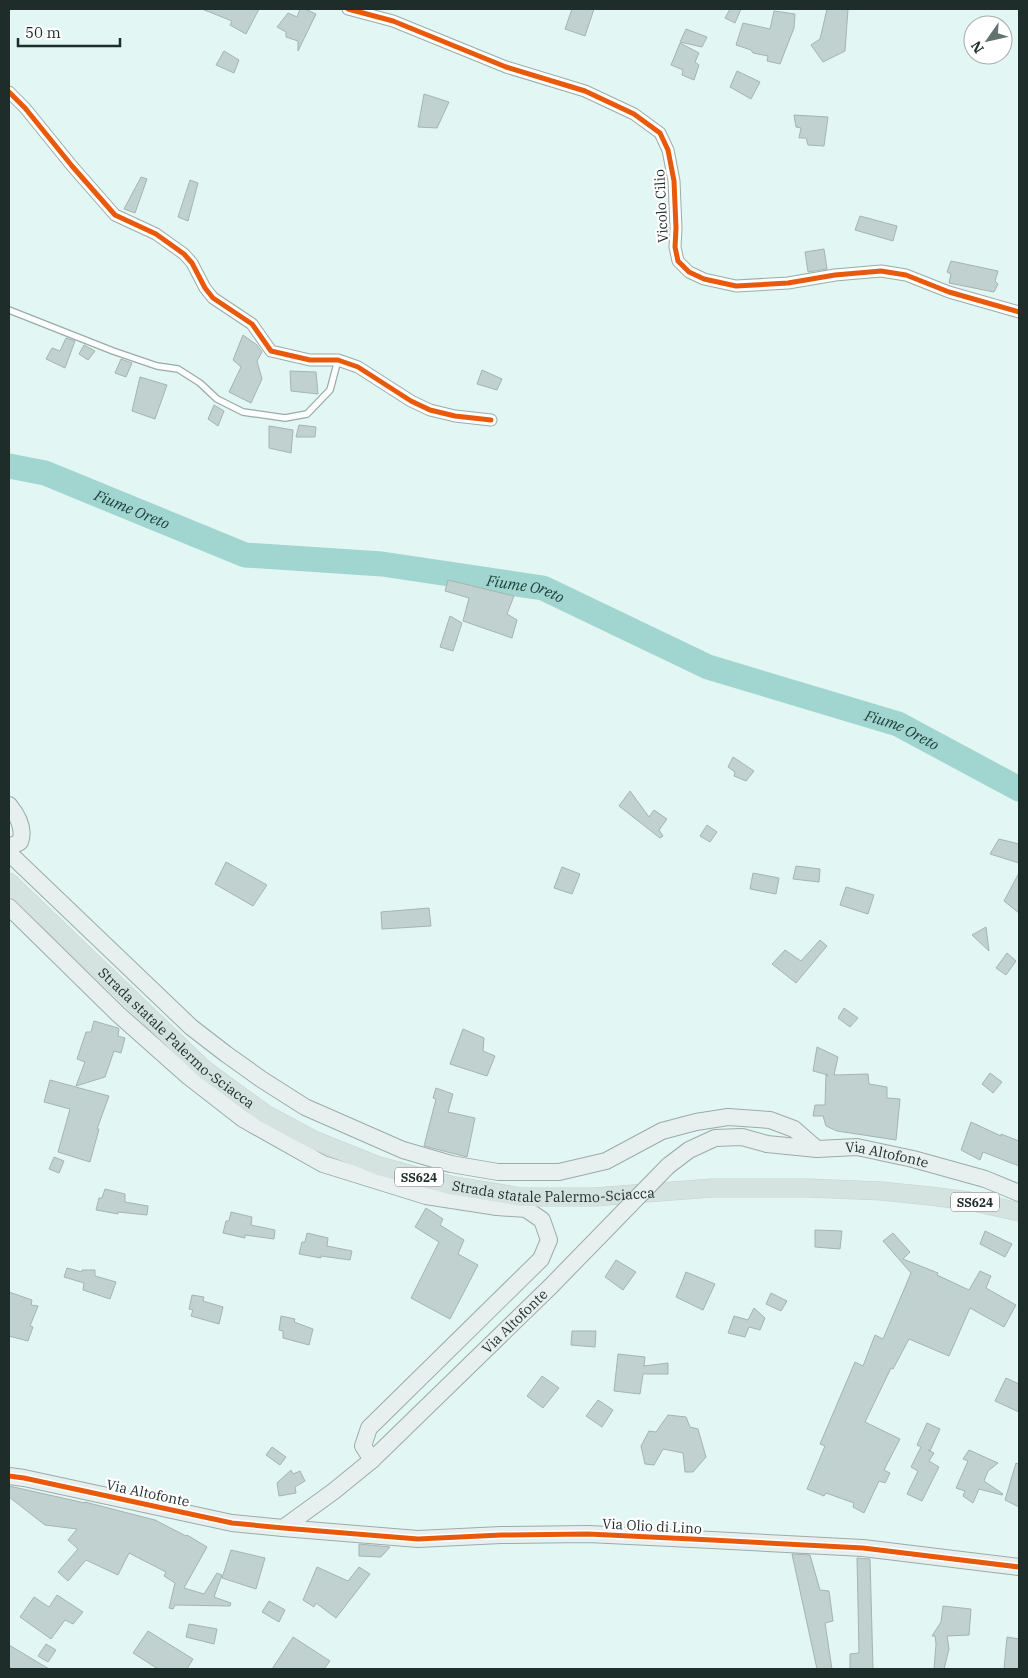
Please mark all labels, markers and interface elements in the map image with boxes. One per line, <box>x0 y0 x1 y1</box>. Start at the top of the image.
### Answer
scale bar <box>18 15 120 47</box>
north arrow <box>963 15 1013 65</box>
text: 50 m <box>25 23 61 42</box>
text: N <box>967 38 988 57</box>
street label: Vicolo Cilio <box>650 169 672 243</box>
water label: Fiume Oreto <box>91 485 173 533</box>
water label: Fiume Oreto <box>485 570 568 606</box>
water label: Fiume Oreto <box>862 705 943 754</box>
street label: Strada statale Palermo-Sciacca <box>95 964 258 1112</box>
street label: Via Altofonte <box>845 1138 931 1172</box>
road number: SS624 <box>395 1168 443 1186</box>
street label: Strada statale Palermo-Sciacca <box>451 1176 656 1206</box>
road number: SS624 <box>951 1192 999 1212</box>
street label: Via Altofonte <box>478 1285 551 1357</box>
street label: Via Altofonte <box>105 1475 191 1511</box>
street label: Via Olio di Lino <box>602 1514 702 1538</box>

